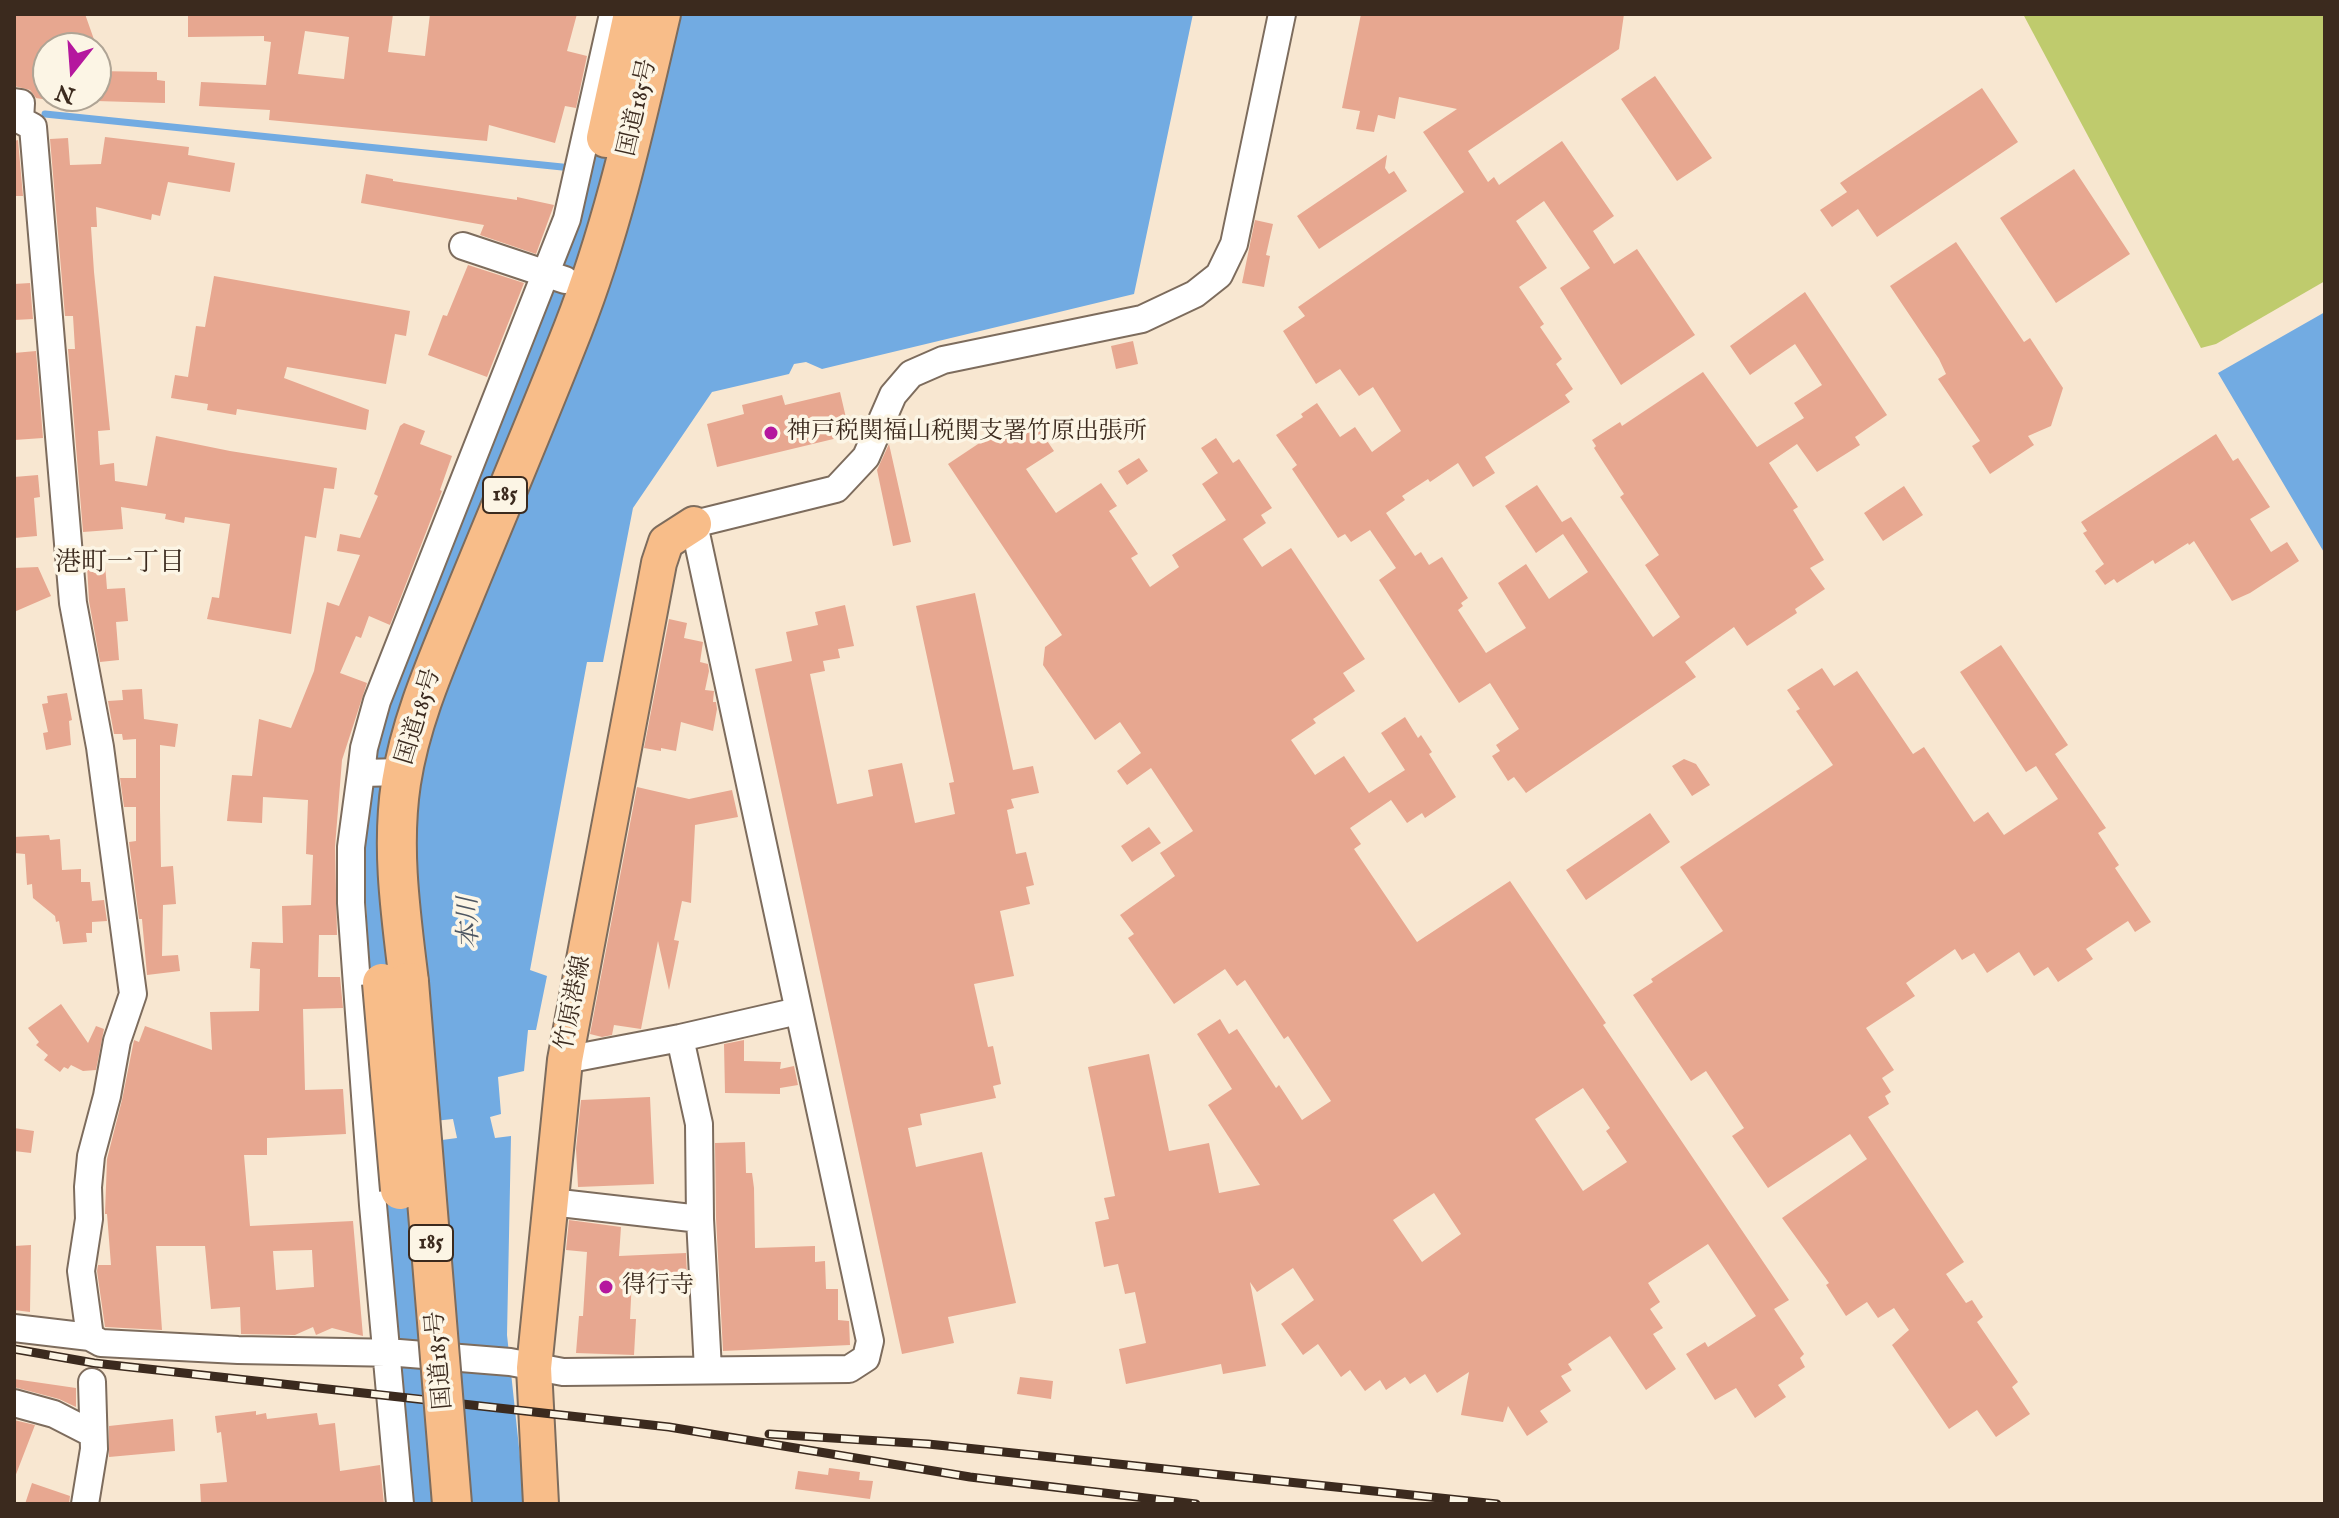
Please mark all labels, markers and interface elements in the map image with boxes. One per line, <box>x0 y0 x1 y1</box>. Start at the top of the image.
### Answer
north arrow <box>32 32 112 112</box>
street label: 国道185号 <box>614 57 664 159</box>
text: N <box>52 77 79 109</box>
place label: 神戸税関福山税関支署竹原出張所 <box>787 419 1147 447</box>
marker: 神戸税関福山税関支署竹原出張所 <box>762 424 780 442</box>
road number: 185 <box>483 477 527 513</box>
district label: 港町一丁目 <box>55 549 185 581</box>
street label: 国道185号 <box>392 665 448 769</box>
water label: 本川 <box>455 897 487 949</box>
street label: 竹原港線 <box>552 953 598 1053</box>
road number: 185 <box>409 1225 453 1261</box>
place label: 得行寺 <box>622 1273 694 1301</box>
marker: 得行寺 <box>597 1278 615 1296</box>
street label: 国道185号 <box>422 1309 460 1411</box>

